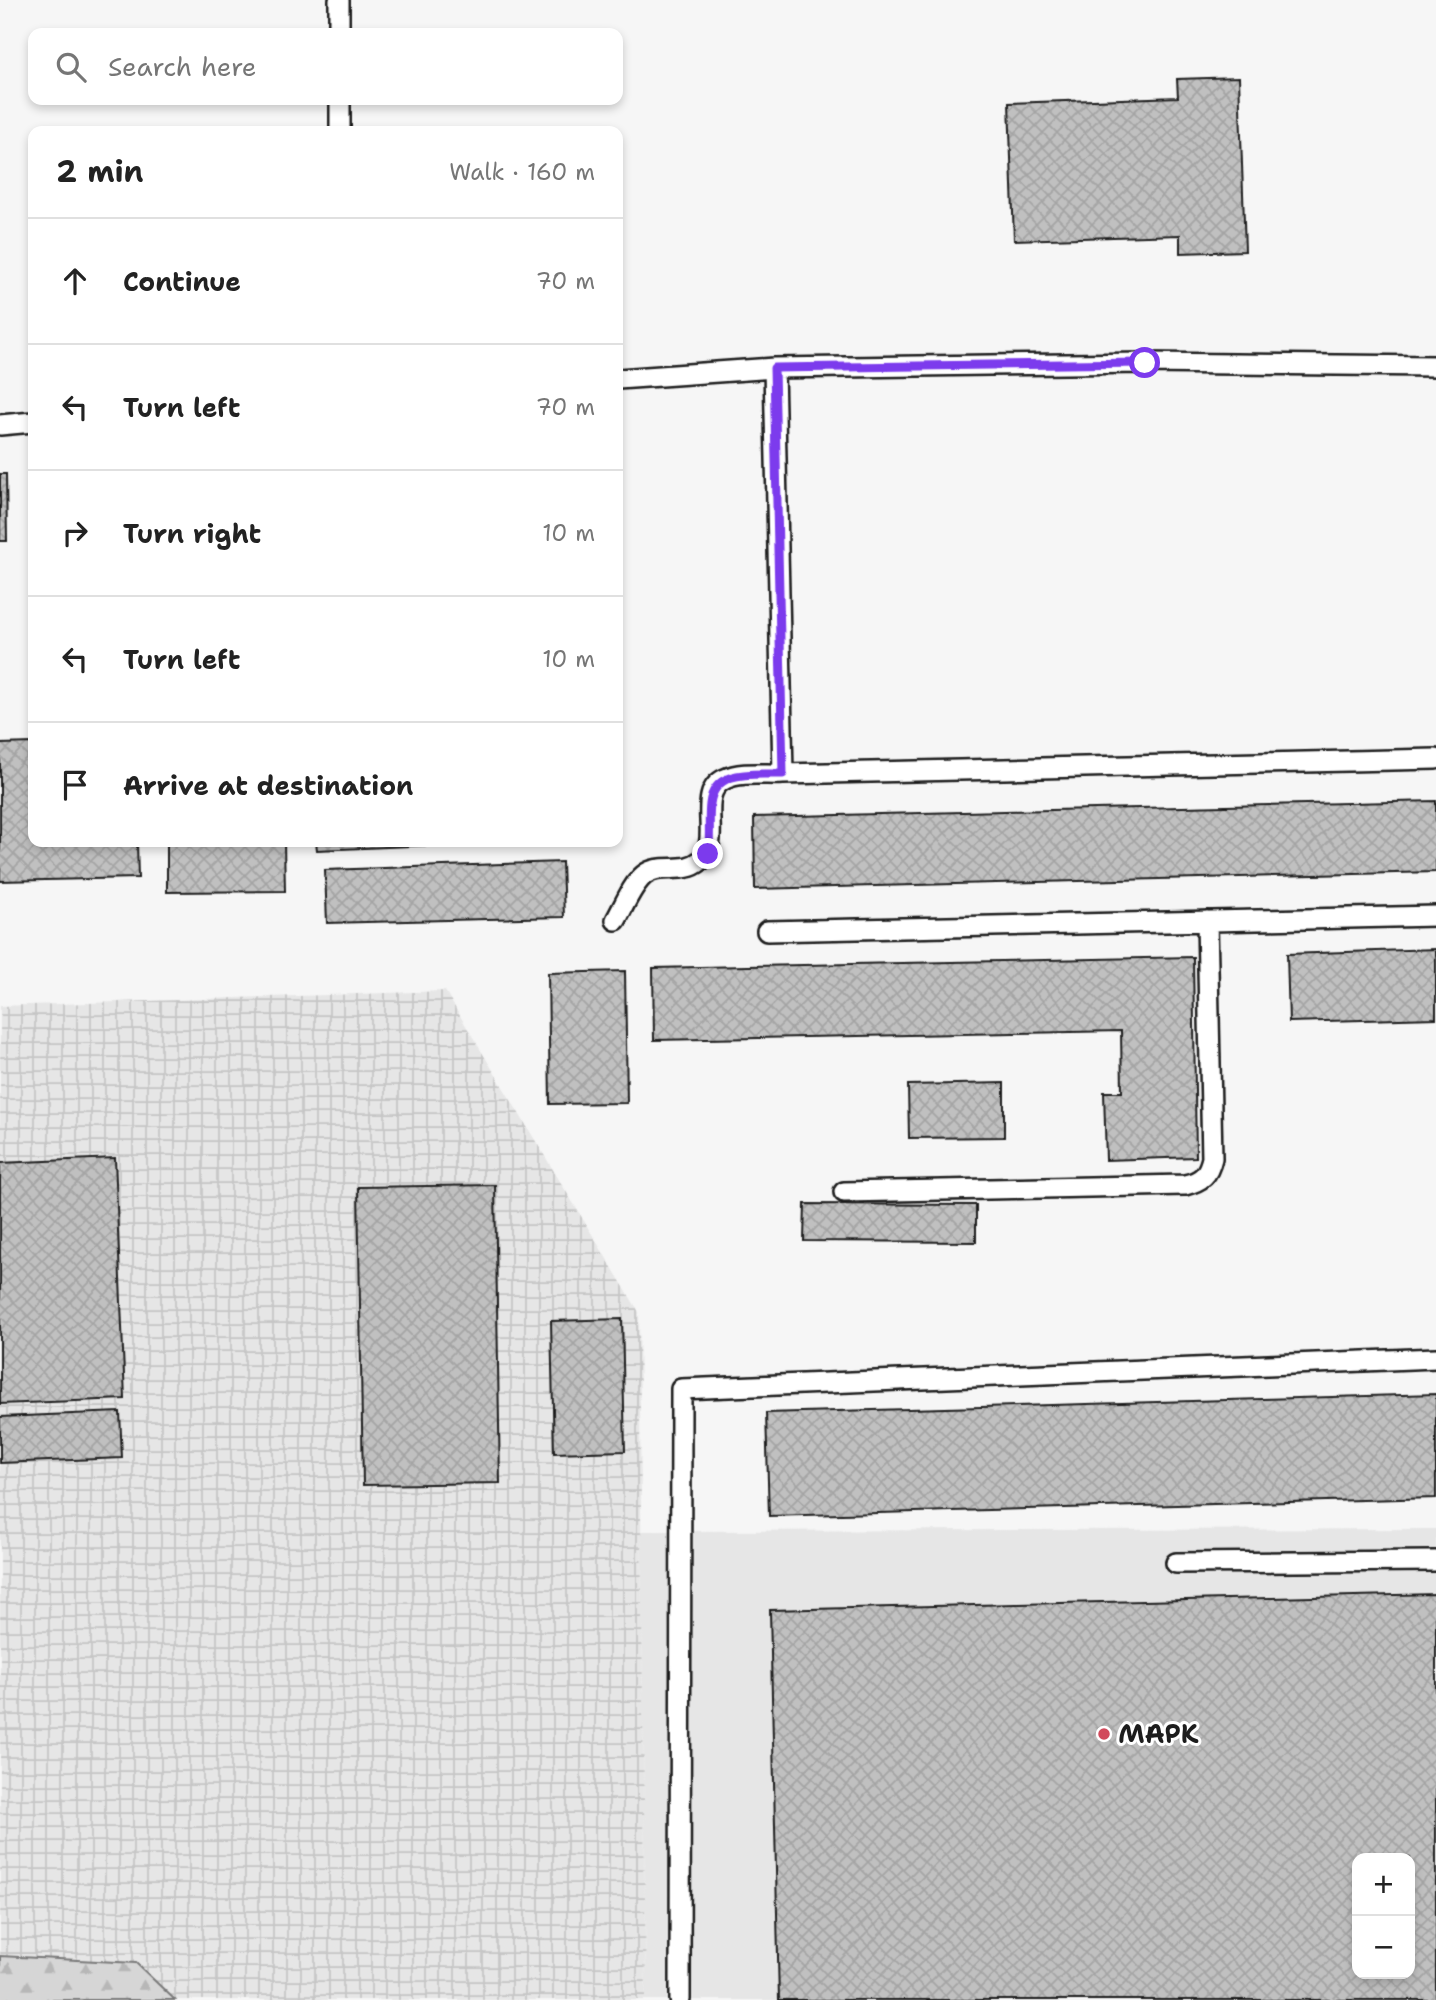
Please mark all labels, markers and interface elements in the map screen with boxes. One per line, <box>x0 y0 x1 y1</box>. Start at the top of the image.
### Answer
search box <box>28 28 623 105</box>
icon: search <box>52 48 90 86</box>
text: Search here <box>108 49 257 84</box>
text: 2 min <box>56 151 143 192</box>
text: Walk · 160 m <box>449 157 595 187</box>
icon: ahead <box>56 262 94 300</box>
text: Continue <box>123 264 241 299</box>
text: 70 m <box>536 266 595 296</box>
route start <box>1129 347 1160 378</box>
icon: left <box>56 388 94 426</box>
text: Turn left <box>123 390 240 425</box>
text: 70 m <box>536 392 595 422</box>
icon: right <box>56 514 94 552</box>
text: Turn right <box>123 516 261 551</box>
text: 10 m <box>542 518 595 548</box>
icon: left <box>56 640 94 678</box>
text: Turn left <box>123 642 240 677</box>
text: 10 m <box>542 644 595 674</box>
icon: arrive <box>56 766 94 804</box>
text: Arrive at destination <box>123 768 413 803</box>
route end <box>692 838 723 869</box>
place label: МАРК <box>1118 1716 1199 1751</box>
marker: МАРК <box>1096 1726 1112 1742</box>
map controls <box>1352 1853 1415 1979</box>
button: + <box>1352 1853 1415 1916</box>
button: − <box>1352 1916 1415 1979</box>

